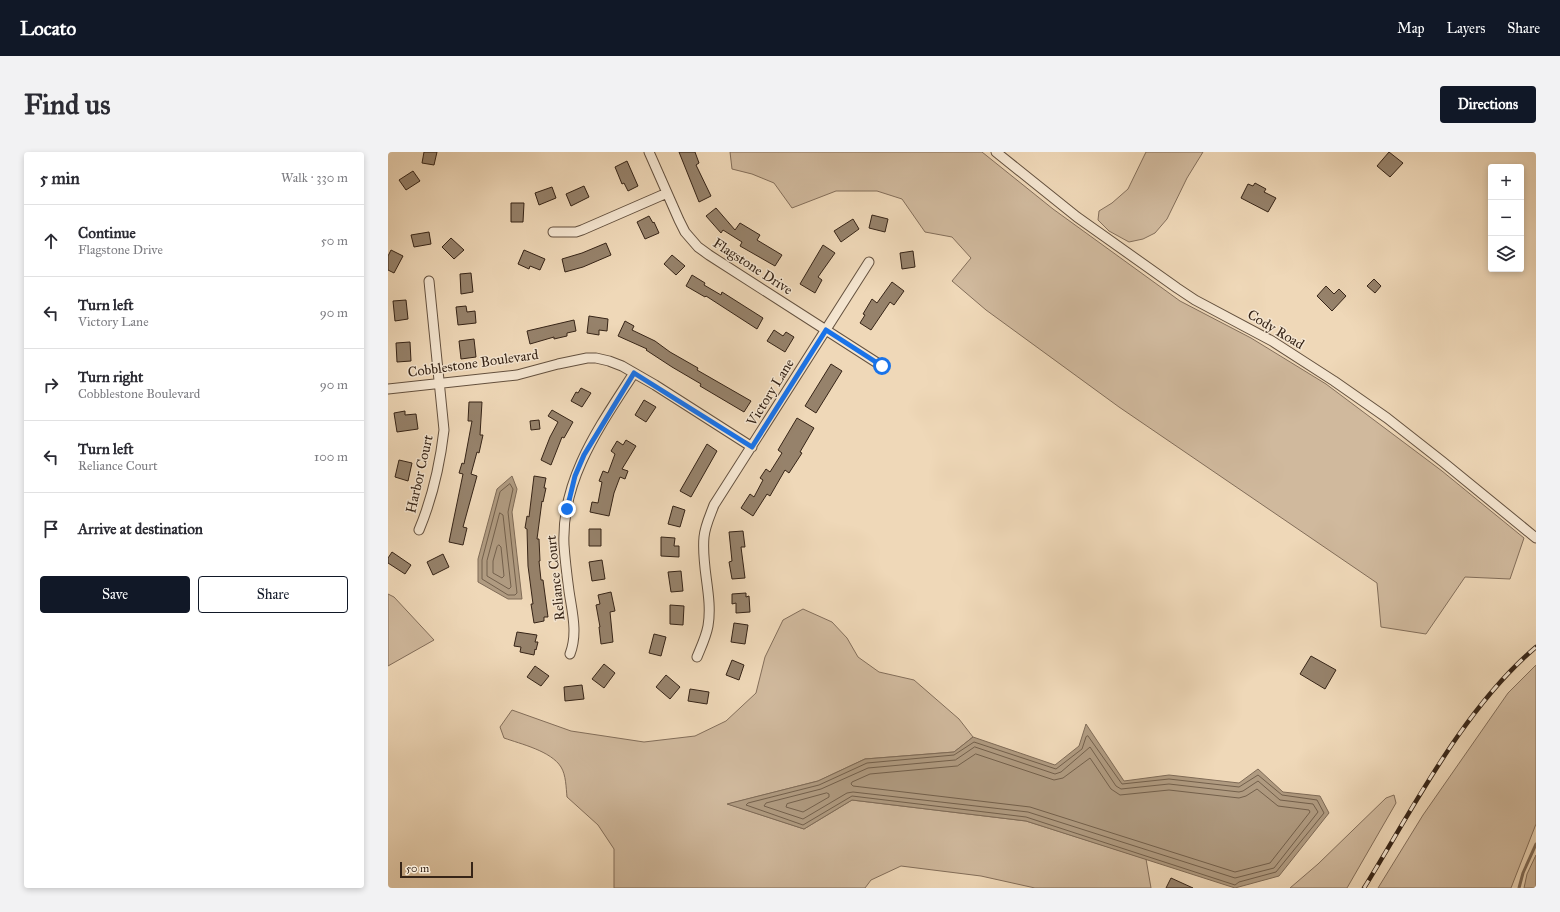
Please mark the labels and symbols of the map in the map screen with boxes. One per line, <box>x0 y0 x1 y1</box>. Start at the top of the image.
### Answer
street label: Flagstone Drive <box>710 234 796 299</box>
street label: Cody Road <box>1244 306 1307 353</box>
street label: Cobblestone Boulevard <box>407 346 539 381</box>
street label: Victory Lane <box>743 355 798 430</box>
route start <box>873 357 891 375</box>
street label: Harbor Court <box>402 433 437 515</box>
route end <box>558 500 576 518</box>
street label: Reliance Court <box>543 534 568 622</box>
scale bar <box>400 860 473 879</box>

